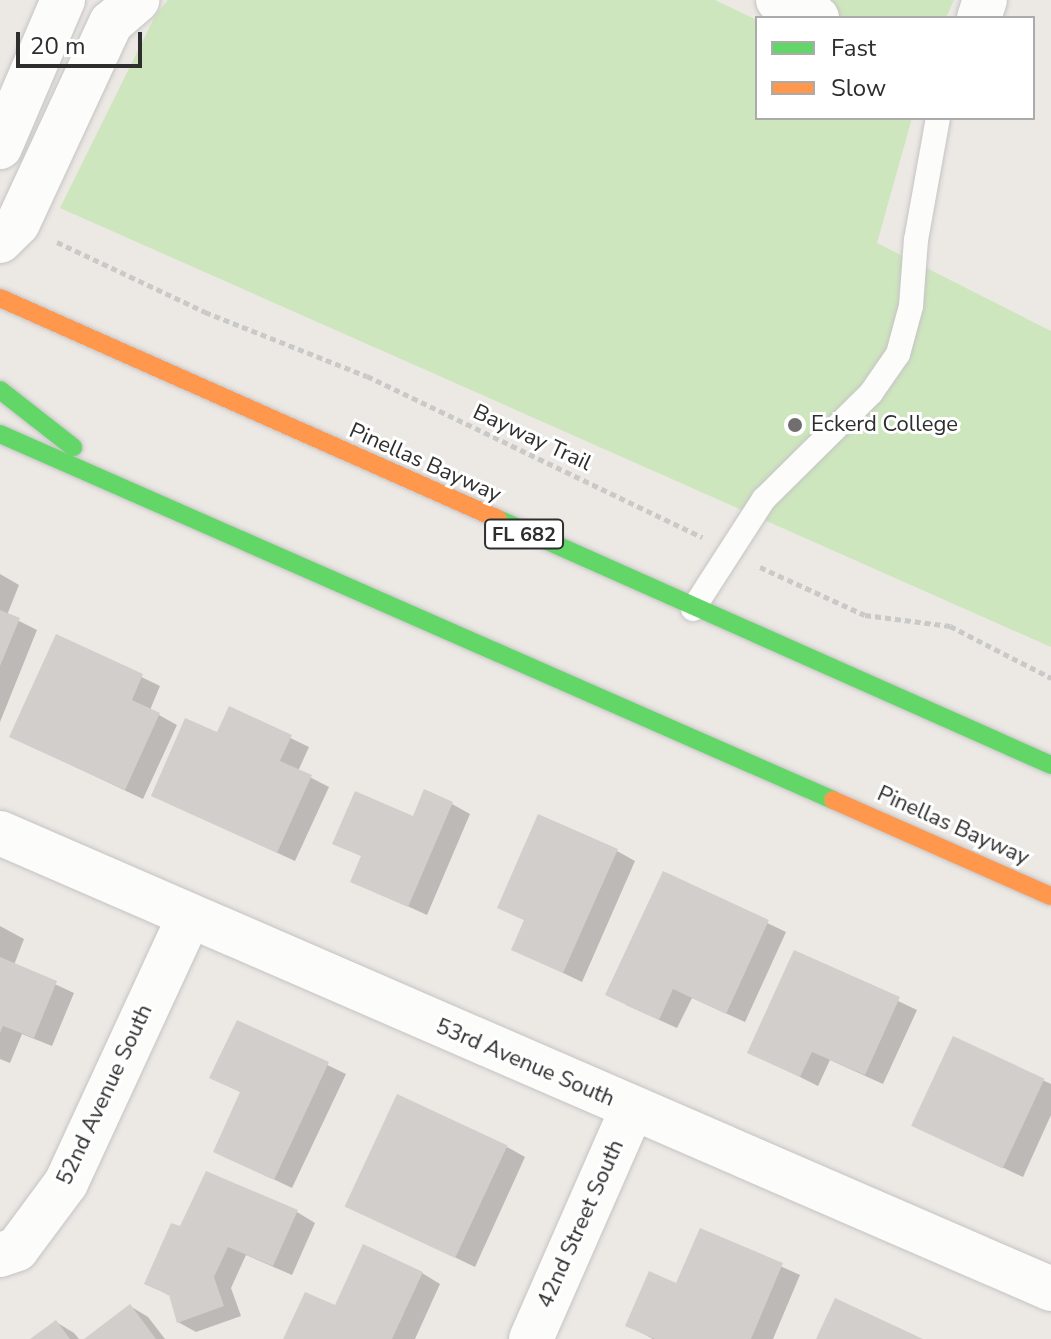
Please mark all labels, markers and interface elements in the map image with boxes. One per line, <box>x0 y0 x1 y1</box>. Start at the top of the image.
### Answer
scale bar <box>20 16 146 66</box>
legend <box>755 16 1035 120</box>
text: 20 m <box>30 30 86 62</box>
text: Fast <box>831 32 876 64</box>
text: Slow <box>831 72 886 104</box>
street label: Bayway Trail <box>469 399 595 477</box>
place label: Eckerd College <box>811 412 958 438</box>
marker: Eckerd College <box>786 416 804 434</box>
street label: Pinellas Bayway <box>345 418 505 508</box>
road number: FL 682 <box>484 518 564 550</box>
street label: Pinellas Bayway <box>873 781 1033 871</box>
street label: 52nd Avenue South <box>52 1001 158 1189</box>
street label: 53rd Avenue South <box>432 1013 618 1113</box>
street label: 42nd Street South <box>532 1136 630 1312</box>

